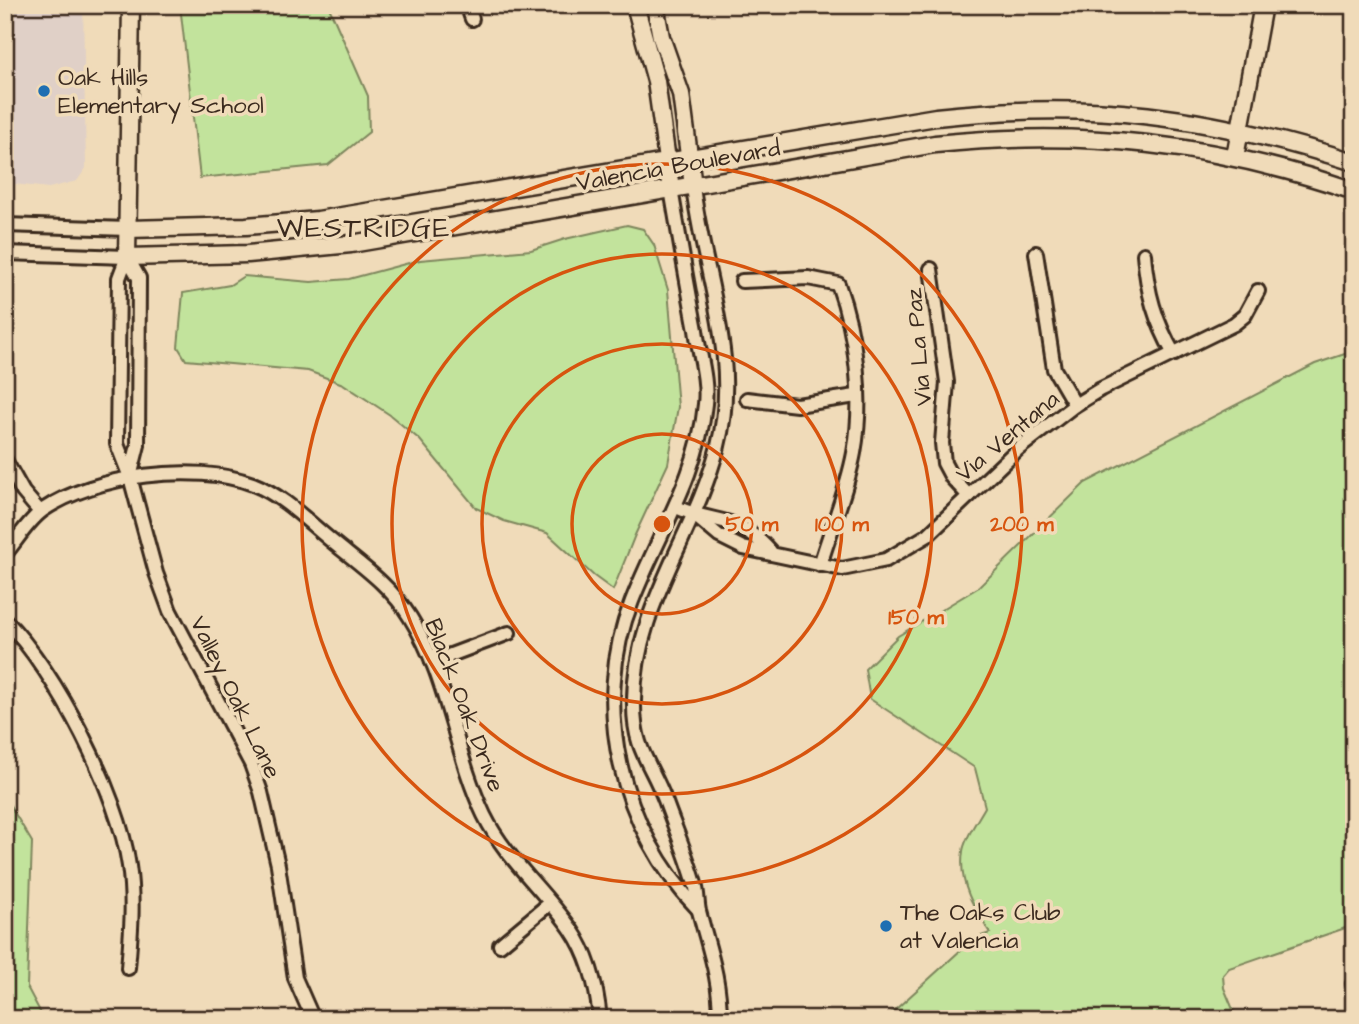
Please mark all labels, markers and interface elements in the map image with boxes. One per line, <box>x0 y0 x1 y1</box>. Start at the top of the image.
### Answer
place label: Oak Hills Elementary School <box>58 61 264 124</box>
marker: Oak Hills Elementary School <box>36 83 52 99</box>
street label: Valencia Boulevard <box>574 131 783 201</box>
district label: WESTRIDGE <box>277 209 451 248</box>
street label: Via La Paz <box>897 286 941 407</box>
street label: Via Ventana <box>948 383 1067 490</box>
text: 50 m <box>726 510 779 539</box>
text: 100 m <box>815 510 870 539</box>
text: 200 m <box>989 510 1054 539</box>
centre of rings <box>650 512 674 536</box>
text: 150 m <box>888 603 944 632</box>
street label: Valley Oak Lane <box>180 610 289 785</box>
street label: Black Oak Drive <box>415 614 513 797</box>
place label: The Oaks Club at Valencia <box>900 896 1061 958</box>
marker: The Oaks Club at Valencia <box>878 918 894 934</box>

